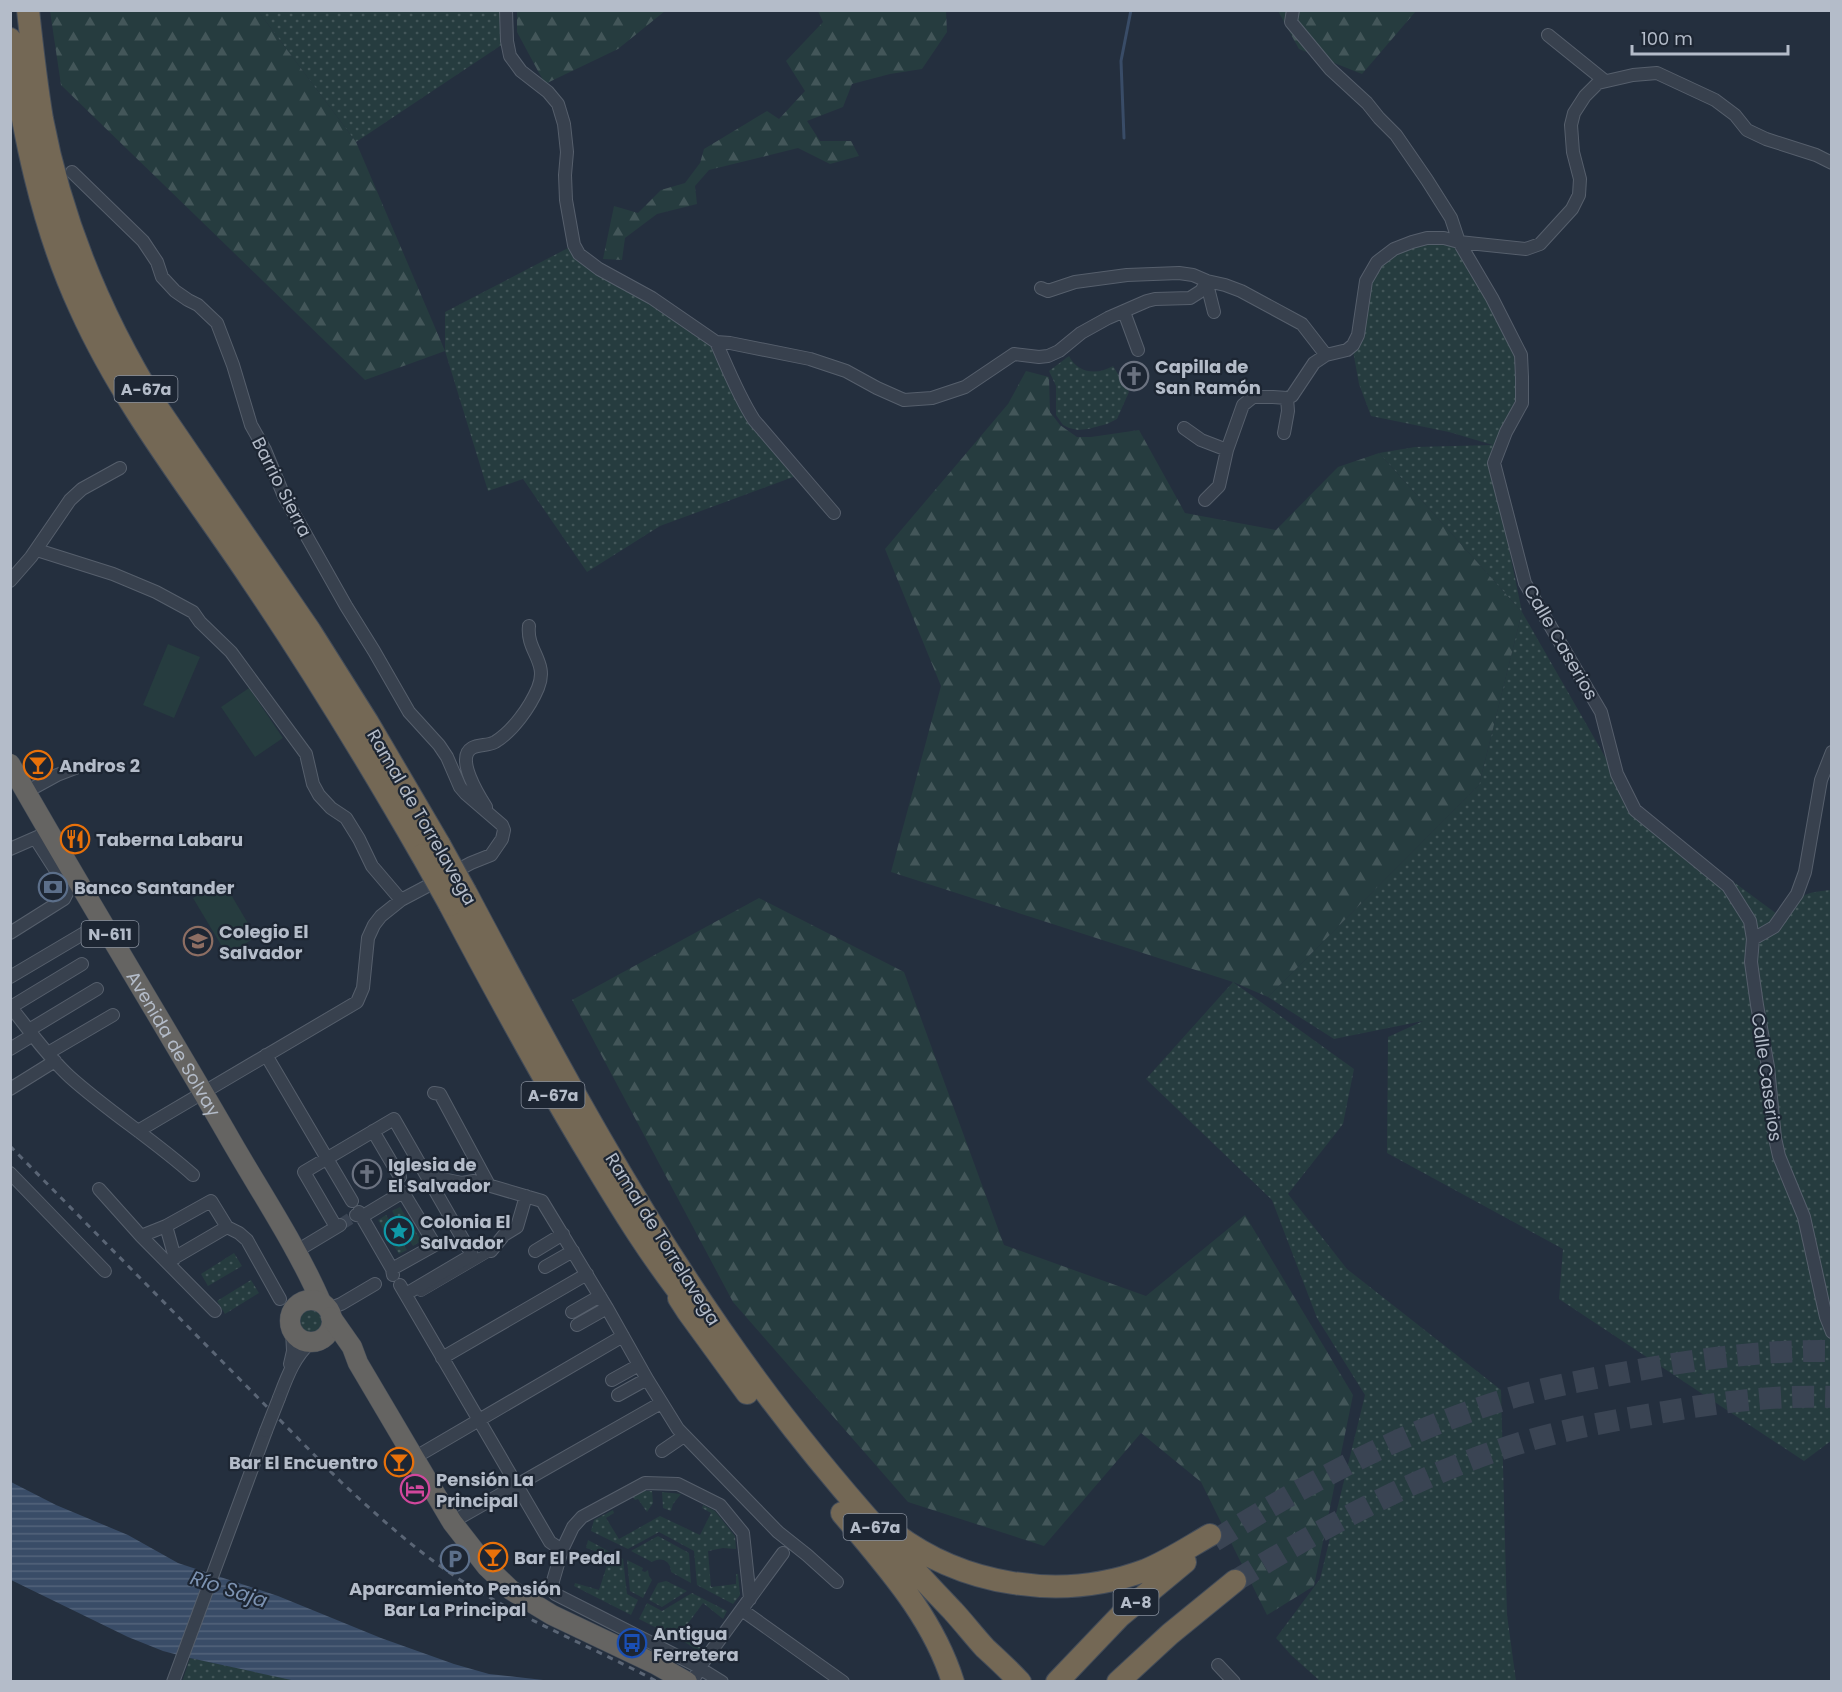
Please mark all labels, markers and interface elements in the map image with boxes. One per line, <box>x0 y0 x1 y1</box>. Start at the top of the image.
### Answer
scale bar <box>1632 18 1788 56</box>
text: 100 m <box>1641 26 1693 51</box>
place label: Capilla de San Ramón <box>1155 354 1261 400</box>
church icon: Capilla de San Ramón <box>1118 360 1150 392</box>
road number: A-67a <box>114 376 178 402</box>
street label: Barrio Sierra <box>246 433 318 541</box>
street label: Calle Caserios <box>1518 580 1604 704</box>
street label: Ramal de Torrelavega <box>361 724 483 910</box>
bar icon: Andros 2 <box>22 749 54 781</box>
place label: Andros 2 <box>59 753 140 778</box>
restaurant icon: Taberna Labaru <box>59 823 91 855</box>
place label: Taberna Labaru <box>96 827 243 852</box>
bank icon: Banco Santander <box>37 871 69 903</box>
place label: Banco Santander <box>74 875 235 900</box>
place label: Colegio El Salvador <box>219 919 308 965</box>
road number: N-611 <box>82 921 138 947</box>
school or university icon: Colegio El Salvador <box>182 925 214 957</box>
street label: Avenida de Solvay <box>121 966 227 1121</box>
street label: Calle Caserios <box>1746 1011 1788 1143</box>
road number: A-67a <box>522 1082 584 1108</box>
street label: Ramal de Torrelavega <box>600 1148 726 1330</box>
place label: Iglesia de El Salvador <box>388 1152 491 1198</box>
church icon: Iglesia de El Salvador <box>351 1158 383 1190</box>
place label: Colonia El Salvador <box>420 1209 511 1255</box>
place icon: Colonia El Salvador <box>383 1215 415 1247</box>
bar icon: Bar El Encuentro <box>383 1446 415 1478</box>
place label: Bar El Encuentro <box>229 1450 378 1475</box>
place label: Pensión La Principal <box>436 1467 534 1513</box>
hotel icon: Pensión La Principal <box>399 1473 431 1505</box>
road number: A-67a <box>844 1514 906 1540</box>
bar icon: Bar El Pedal <box>477 1541 509 1573</box>
parking icon: Aparcamiento Pensión Bar La Principal <box>439 1543 471 1575</box>
place label: Bar El Pedal <box>514 1545 621 1570</box>
water label: Río Saja <box>187 1563 271 1615</box>
place label: Aparcamiento Pensión Bar La Principal <box>349 1576 561 1622</box>
road number: A-8 <box>1114 1589 1158 1615</box>
place label: Antigua Ferretera <box>653 1621 739 1667</box>
bus stop icon: Antigua Ferretera <box>616 1627 648 1659</box>

